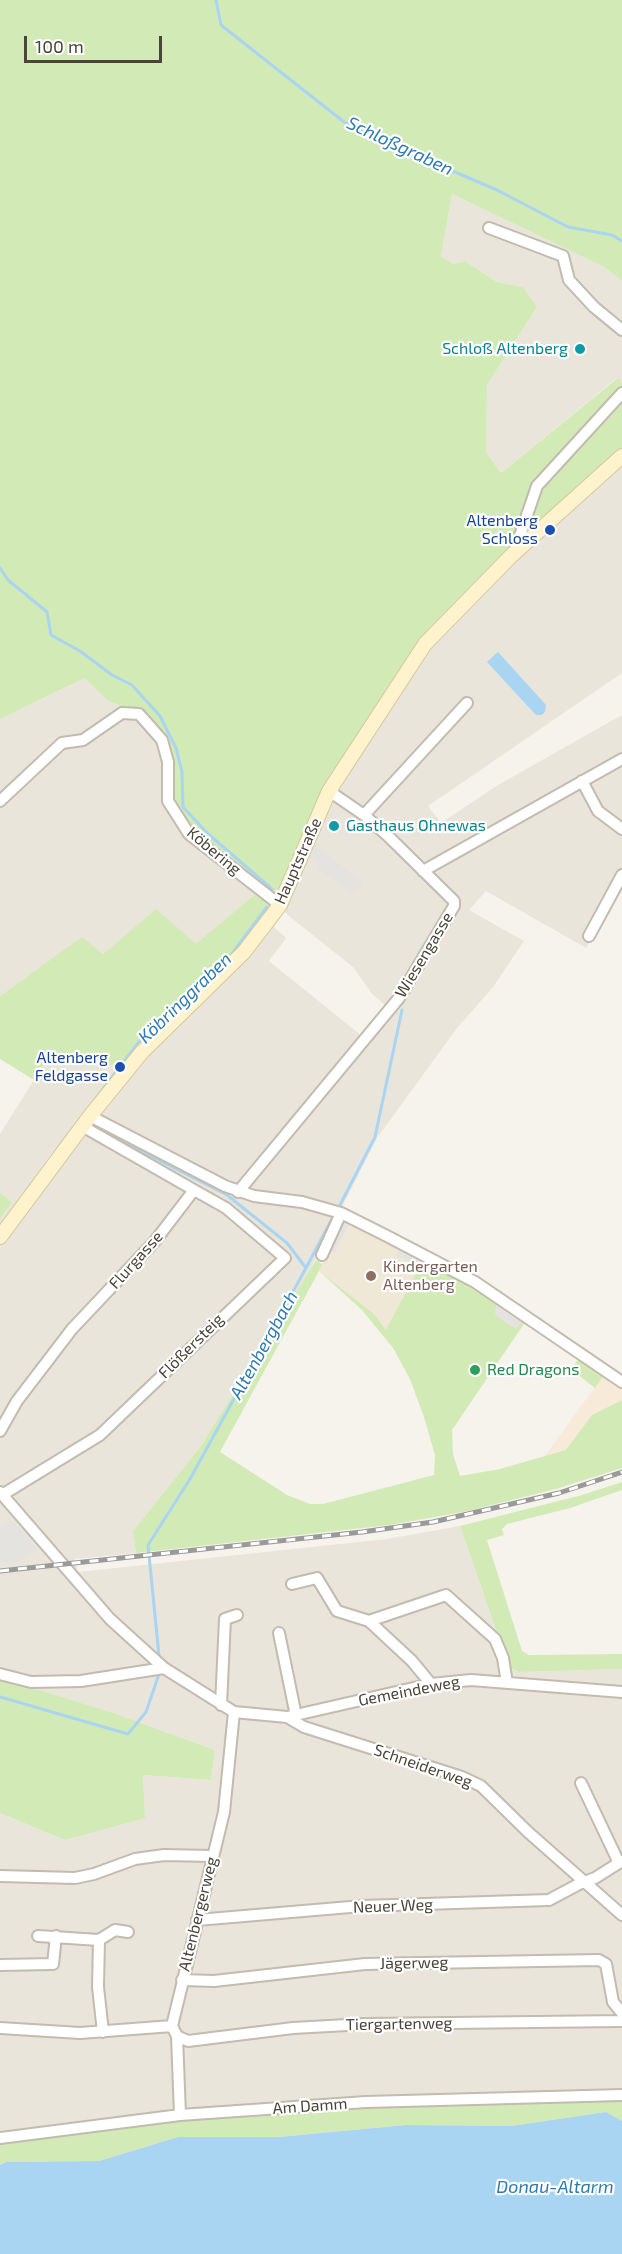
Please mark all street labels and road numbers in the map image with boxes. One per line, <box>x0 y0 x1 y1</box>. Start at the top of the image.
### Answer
street label: Hauptstraße <box>270 815 326 907</box>
street label: Köbering <box>183 823 245 879</box>
street label: Wiesengasse <box>391 909 457 1001</box>
street label: Flurgasse <box>105 1227 167 1293</box>
street label: Flößersteig <box>155 1310 227 1382</box>
street label: Gemeindeweg <box>357 1672 461 1710</box>
street label: Schneiderweg <box>371 1740 475 1792</box>
street label: Altenbergerweg <box>175 1855 221 1973</box>
street label: Neuer Weg <box>353 1895 433 1917</box>
street label: Jägerweg <box>379 1953 449 1973</box>
street label: Tiergartenweg <box>345 2013 453 2035</box>
street label: Am Damm <box>272 2094 348 2118</box>

